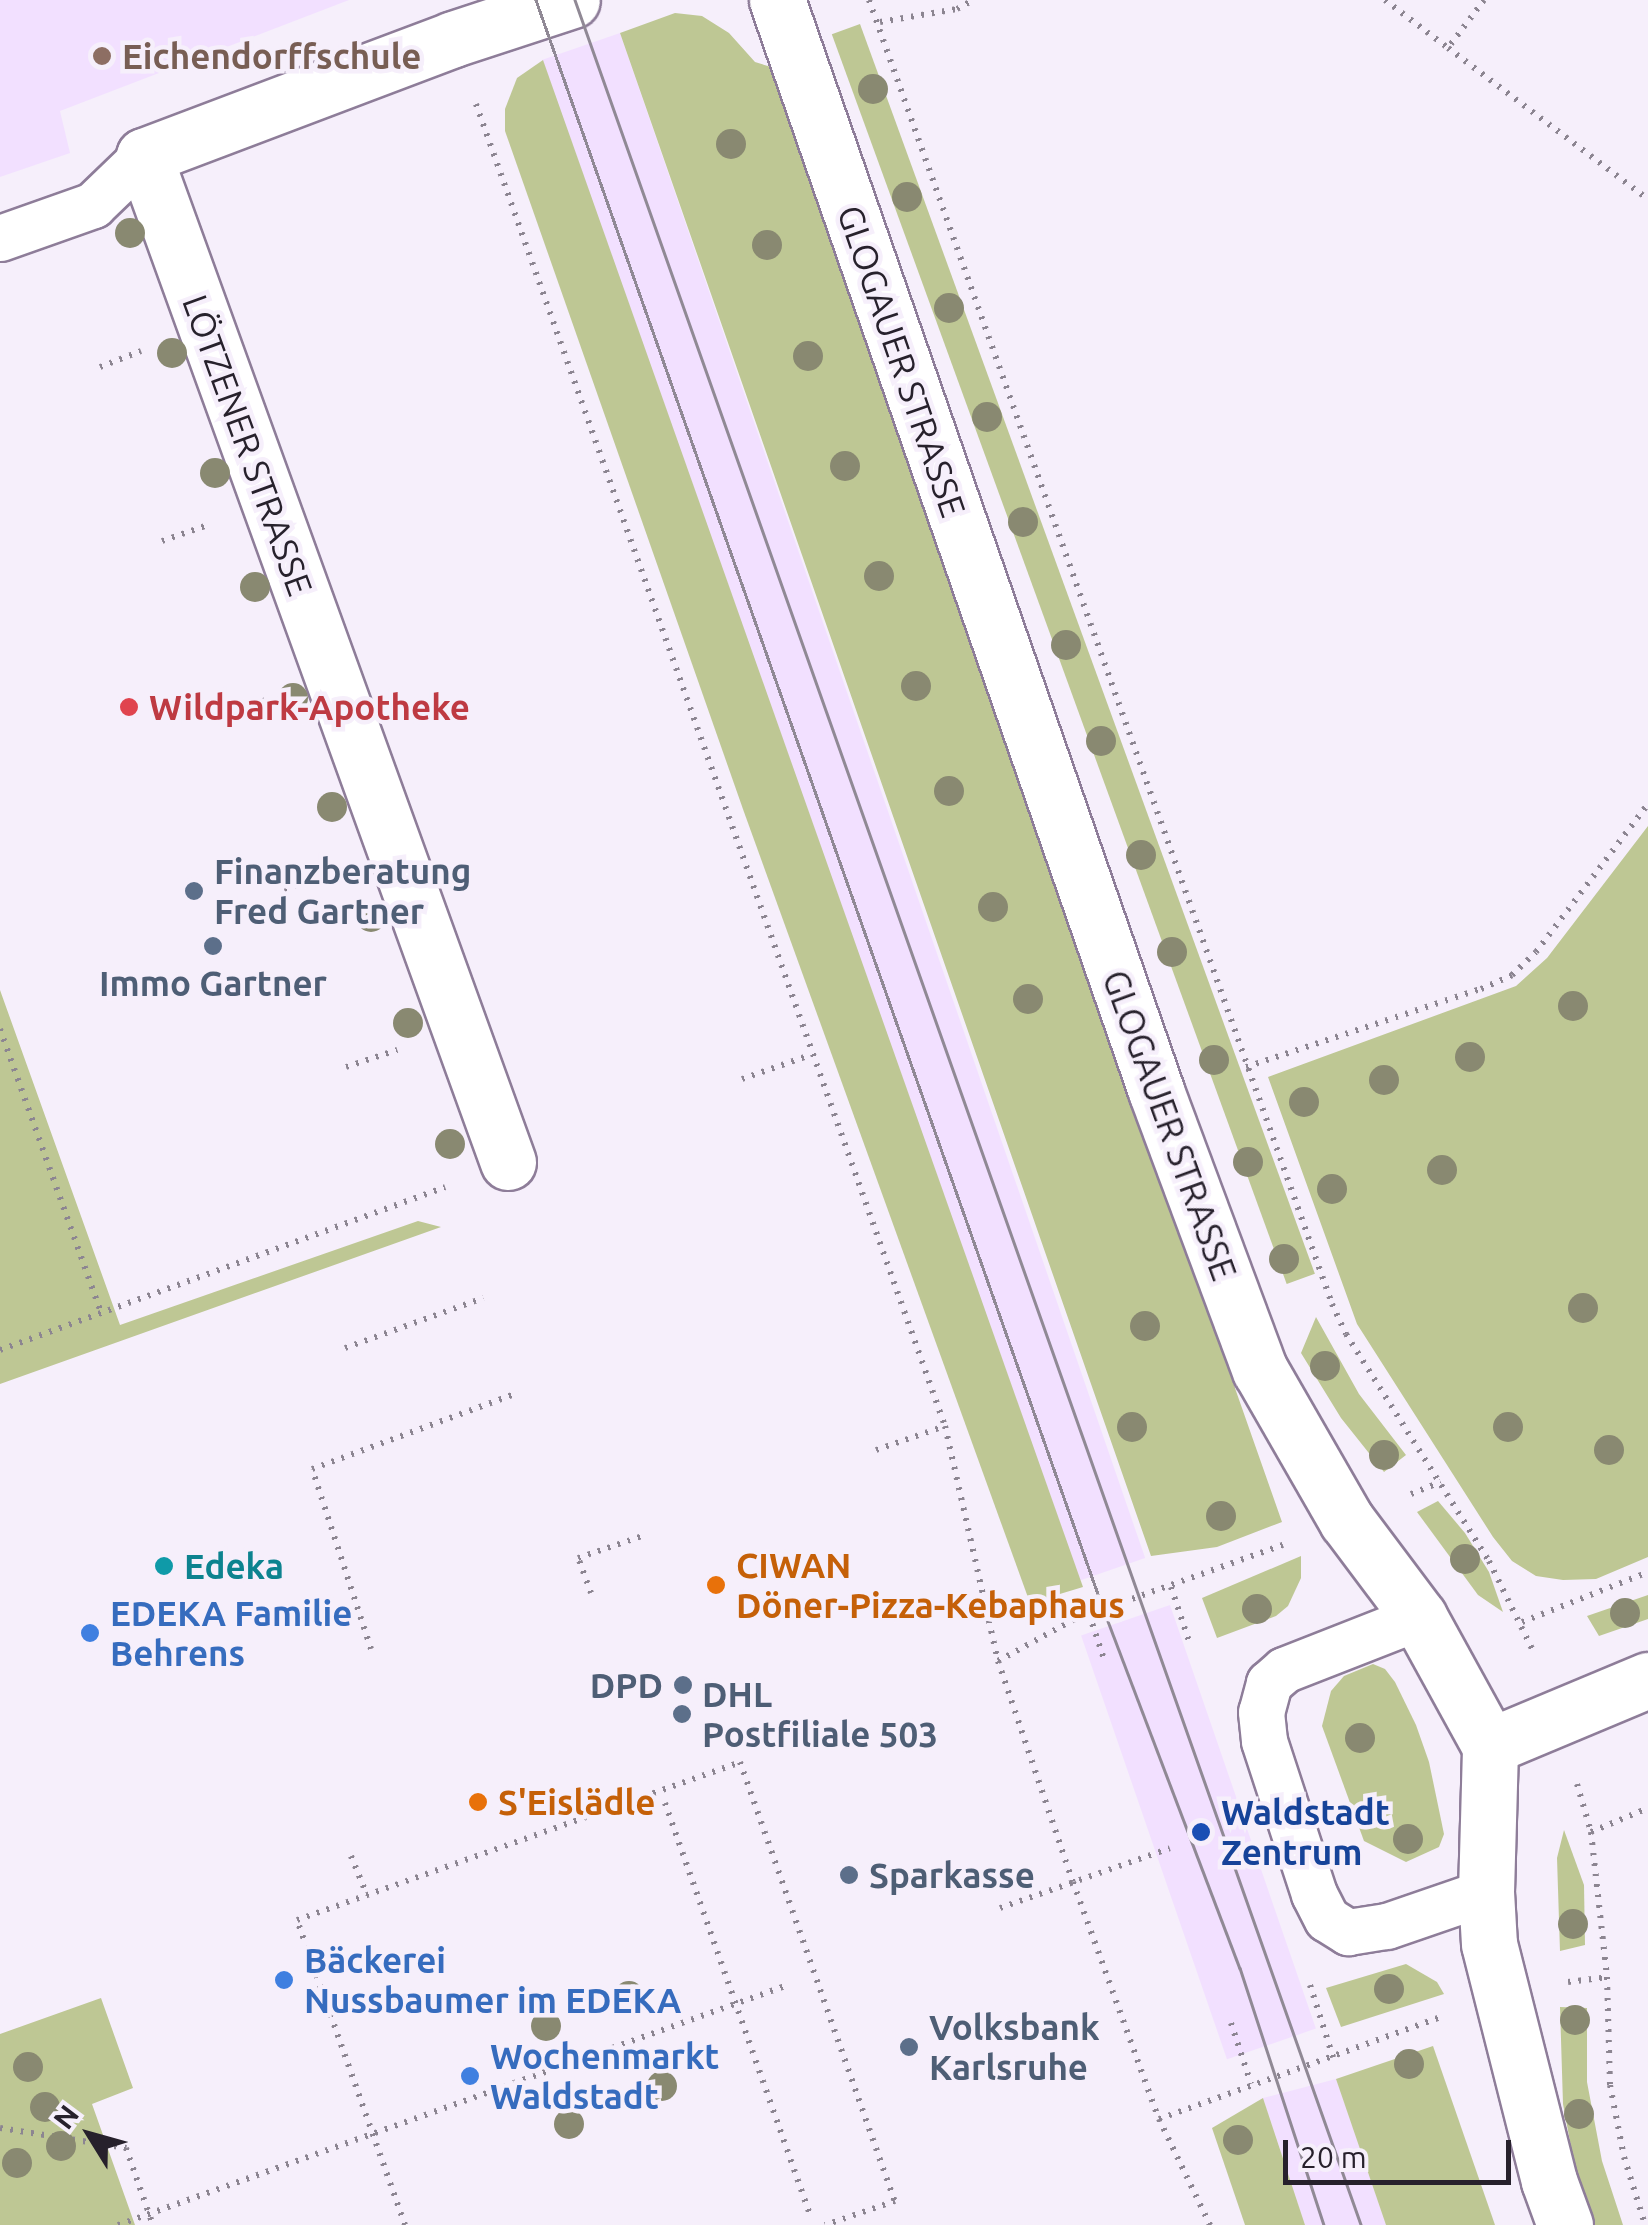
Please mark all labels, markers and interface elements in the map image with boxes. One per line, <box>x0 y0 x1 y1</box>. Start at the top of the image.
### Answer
place label: Eichendorffschule <box>122 35 422 77</box>
marker: Eichendorffschule <box>91 45 113 67</box>
street label: GLOGAUER STRASSE <box>829 200 975 522</box>
street label: LÖTZENER STRASSE <box>174 289 322 601</box>
place label: Wildpark-Apotheke <box>149 686 470 728</box>
marker: Wildpark-Apotheke <box>118 696 140 718</box>
place label: Finanzberatung Fred Gartner <box>214 850 471 932</box>
marker: Finanzberatung Fred Gartner <box>183 880 205 902</box>
marker: Immo Gartner <box>202 935 224 957</box>
place label: Immo Gartner <box>99 962 327 1004</box>
street label: GLOGAUER STRASSE <box>1094 964 1246 1286</box>
place label: CIWAN Döner-Pizza-Kebaphaus <box>736 1544 1125 1626</box>
place label: Edeka <box>184 1545 284 1587</box>
marker: Edeka <box>153 1555 175 1577</box>
marker: CIWAN Döner-Pizza-Kebaphaus <box>705 1574 727 1596</box>
place label: EDEKA Familie Behrens <box>110 1592 352 1674</box>
marker: EDEKA Familie Behrens <box>79 1622 101 1644</box>
place label: DPD <box>590 1664 663 1706</box>
place label: DHL Postfiliale 503 <box>702 1673 938 1755</box>
marker: DPD <box>672 1674 694 1696</box>
marker: DHL Postfiliale 503 <box>671 1703 693 1725</box>
place label: S'Eislädle <box>498 1781 655 1823</box>
marker: S'Eislädle <box>467 1791 489 1813</box>
place label: Waldstadt Zentrum <box>1221 1791 1390 1873</box>
marker: Waldstadt Zentrum <box>1190 1821 1212 1843</box>
place label: Sparkasse <box>869 1854 1035 1896</box>
marker: Sparkasse <box>838 1864 860 1886</box>
place label: Bäckerei Nussbaumer im EDEKA <box>304 1939 681 2021</box>
marker: Bäckerei Nussbaumer im EDEKA <box>273 1969 295 1991</box>
place label: Volksbank Karlsruhe <box>929 2006 1100 2088</box>
place label: Wochenmarkt Waldstadt <box>490 2035 719 2117</box>
marker: Volksbank Karlsruhe <box>898 2036 920 2058</box>
marker: Wochenmarkt Waldstadt <box>459 2065 481 2087</box>
north arrow <box>40 2085 140 2185</box>
text: N <box>47 2099 84 2134</box>
scale bar <box>1288 2120 1516 2182</box>
text: 20 m <box>1300 2140 1367 2174</box>

